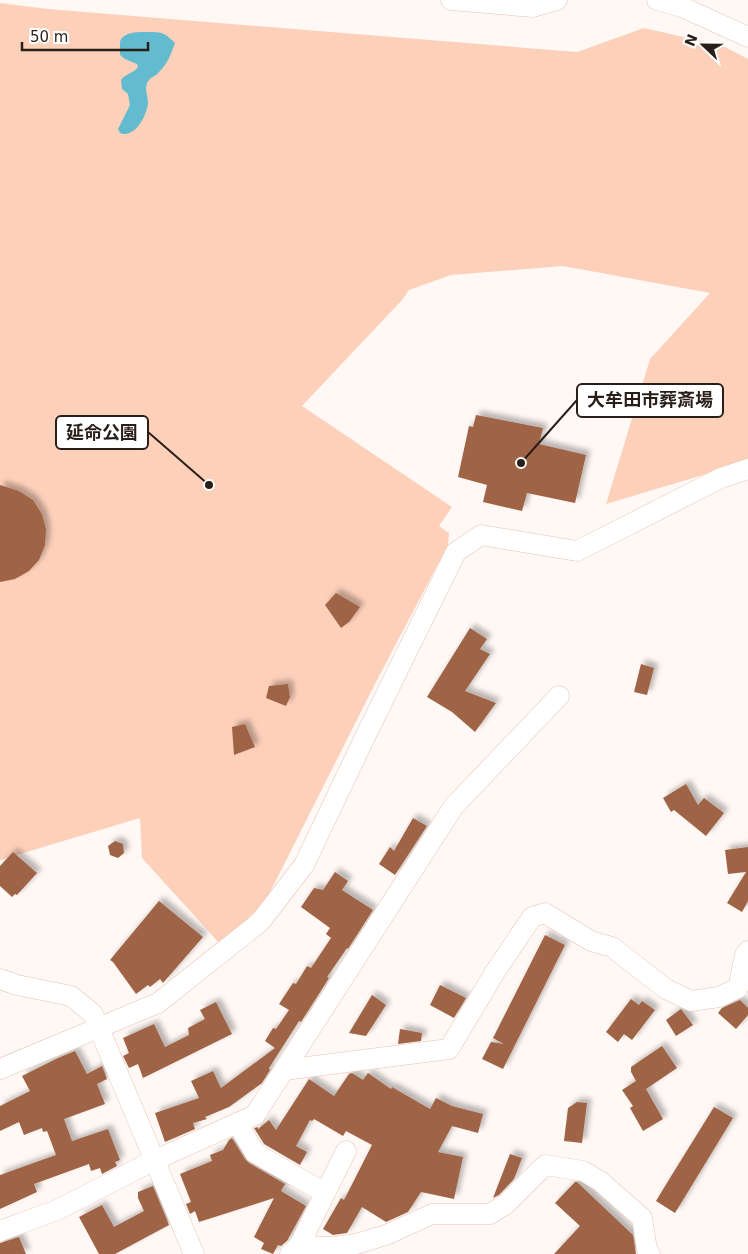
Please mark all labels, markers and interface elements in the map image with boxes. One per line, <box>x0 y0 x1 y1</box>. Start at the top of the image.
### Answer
scale bar <box>22 20 149 52</box>
north arrow <box>678 20 728 70</box>
text: 50 m <box>30 28 68 46</box>
text: N <box>681 32 701 49</box>
callout: 大牟田市葬斎場 <box>577 384 723 417</box>
text: 大牟田市葬斎場 <box>587 389 713 410</box>
callout: 延命公園 <box>56 416 148 449</box>
text: 延命公園 <box>66 422 138 443</box>

